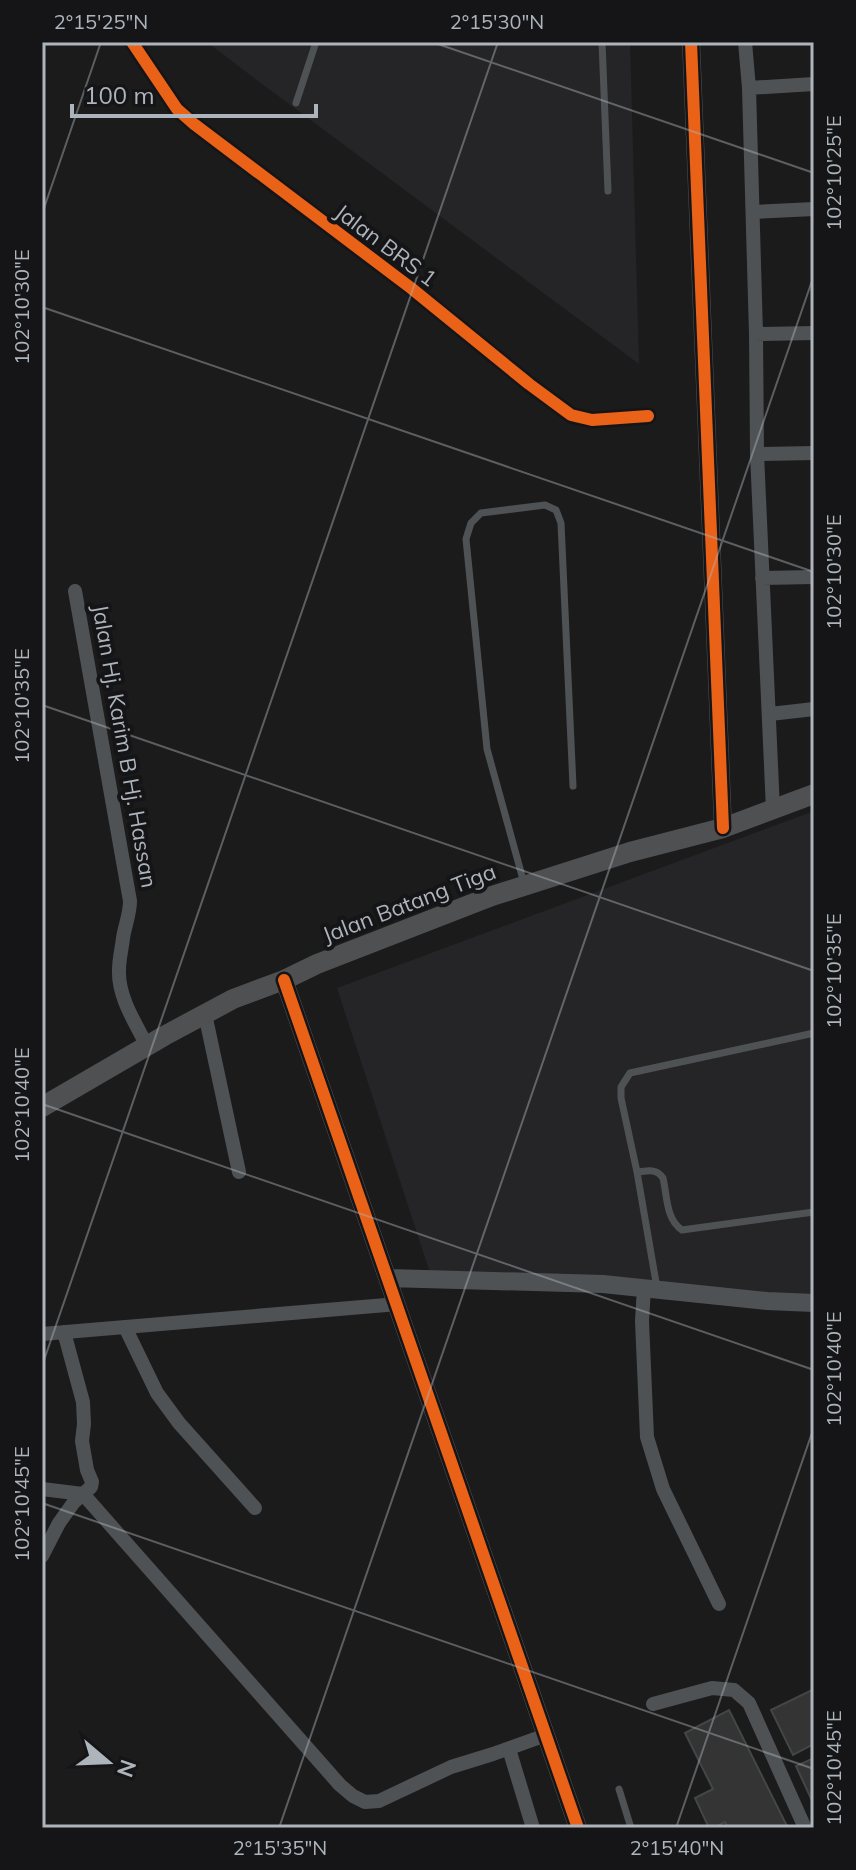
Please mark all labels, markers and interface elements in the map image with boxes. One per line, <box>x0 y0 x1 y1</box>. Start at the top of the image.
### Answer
text: 2°15'25"N <box>54 9 148 34</box>
text: 2°15'30"N <box>450 9 544 34</box>
scale bar <box>72 68 316 118</box>
text: 100 m <box>84 80 155 110</box>
text: 102°10'25"E <box>821 115 846 231</box>
street label: Jalan BRS 1 <box>330 198 442 292</box>
text: 102°10'30"E <box>9 249 34 365</box>
text: 102°10'30"E <box>821 514 846 630</box>
street label: Jalan Hj. Karim B Hj. Hassan <box>86 602 164 890</box>
text: 102°10'35"E <box>9 648 34 764</box>
street label: Jalan Batang Tiga <box>318 857 500 949</box>
text: 102°10'35"E <box>821 913 846 1029</box>
text: 102°10'40"E <box>9 1047 34 1163</box>
text: 102°10'40"E <box>821 1311 846 1427</box>
text: 102°10'45"E <box>9 1446 34 1562</box>
text: 102°10'45"E <box>821 1710 846 1826</box>
north arrow <box>68 1722 148 1802</box>
text: N <box>111 1756 143 1781</box>
text: 2°15'35"N <box>233 1835 327 1860</box>
text: 2°15'40"N <box>630 1835 724 1860</box>

